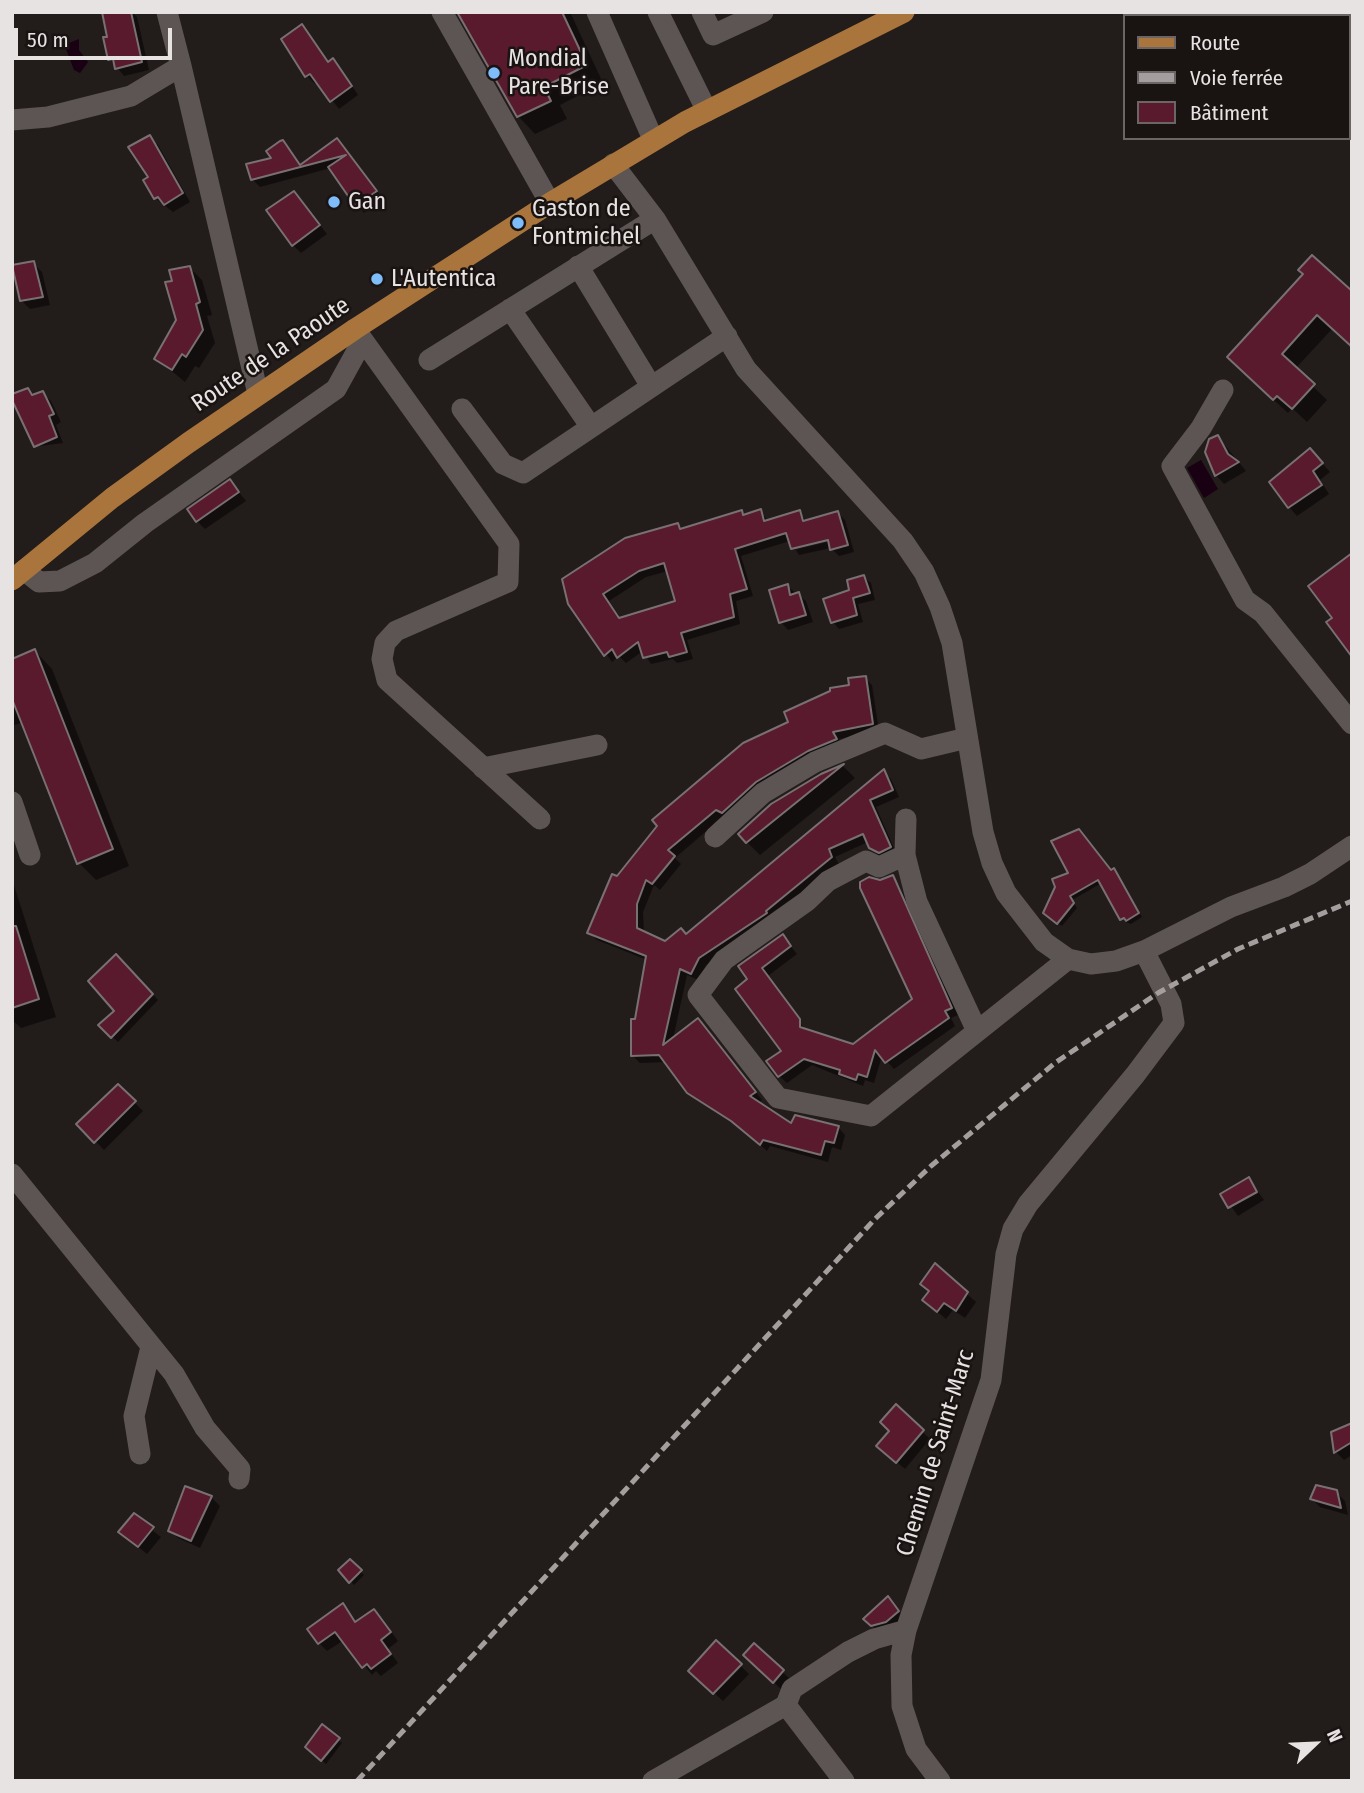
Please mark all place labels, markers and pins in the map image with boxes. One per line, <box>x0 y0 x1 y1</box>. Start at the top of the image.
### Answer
place label: Mondial Pare-Brise <box>508 45 609 101</box>
marker: Mondial Pare-Brise <box>486 65 502 81</box>
place label: Gan <box>348 188 386 216</box>
marker: Gan <box>326 194 342 210</box>
place label: Gaston de Fontmichel <box>532 195 640 251</box>
marker: Gaston de Fontmichel <box>510 215 526 231</box>
place label: L'Autentica <box>391 265 496 293</box>
marker: L'Autentica <box>369 271 385 287</box>

